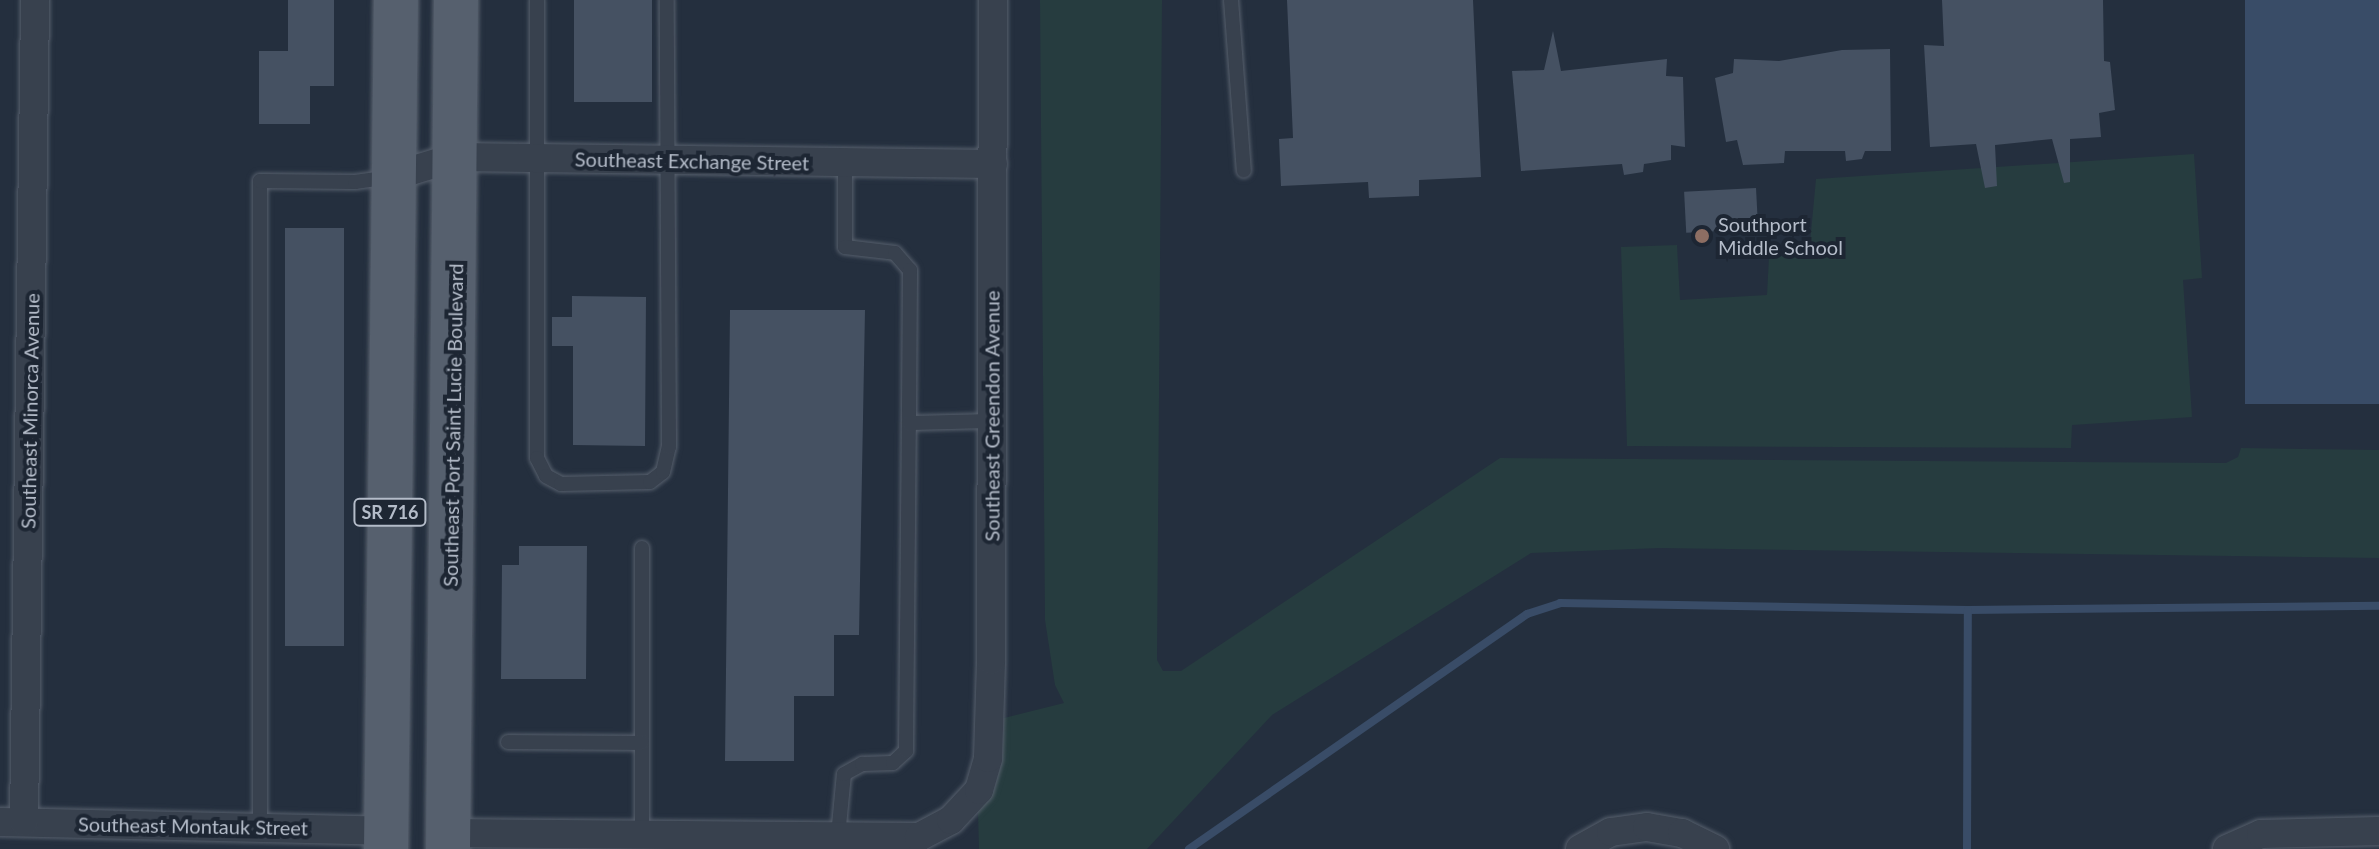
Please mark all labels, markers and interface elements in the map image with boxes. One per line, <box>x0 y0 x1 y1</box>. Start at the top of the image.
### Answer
street label: Southeast Exchange Street <box>575 147 809 175</box>
place label: Southport Middle School <box>1718 212 1843 259</box>
marker: Southport Middle School <box>1693 227 1711 245</box>
street label: Southeast Port Saint Lucie Boulevard <box>438 263 468 587</box>
street label: Southeast Greendon Avenue <box>980 290 1004 542</box>
street label: Southeast Minorca Avenue <box>16 293 44 529</box>
road number: SR 716 <box>352 498 428 526</box>
street label: Southeast Montauk Street <box>78 812 308 840</box>

